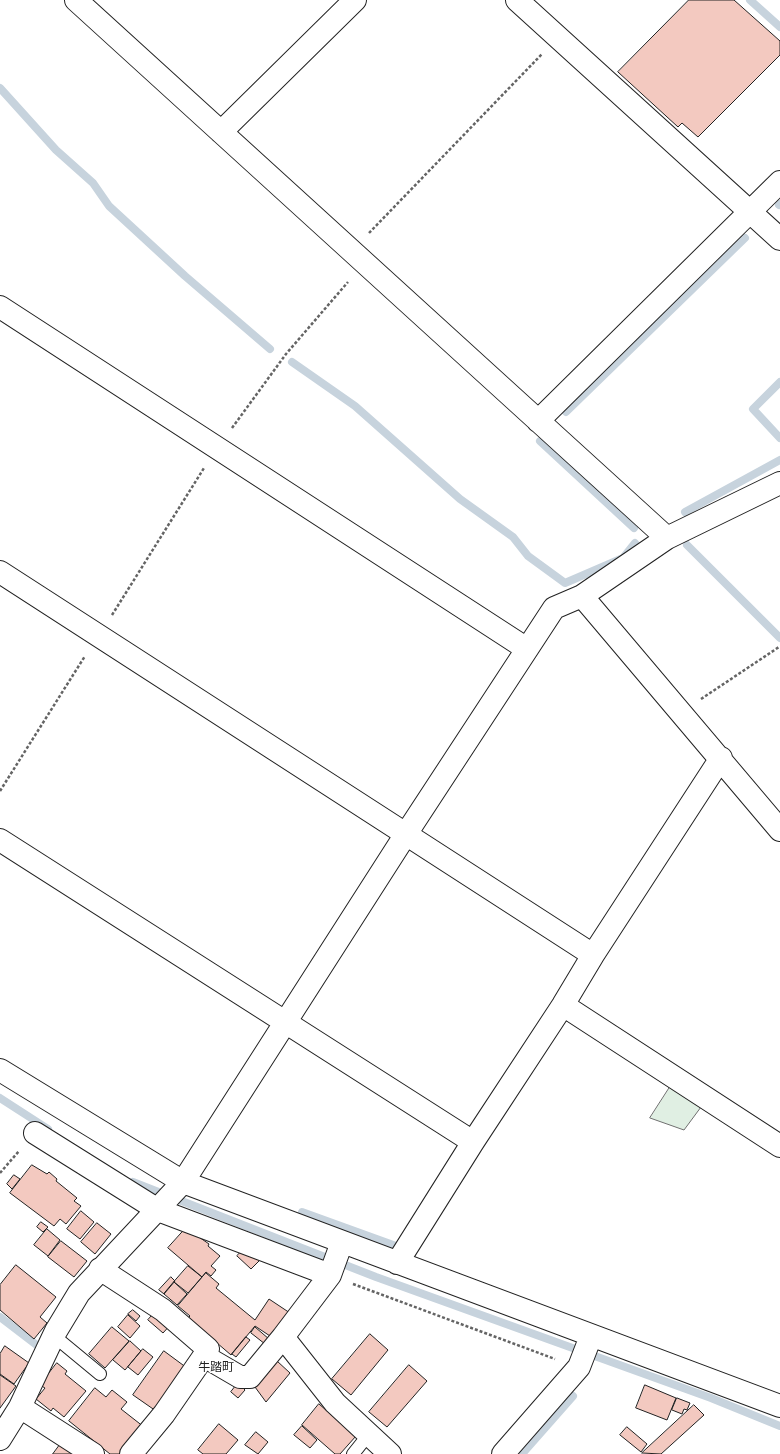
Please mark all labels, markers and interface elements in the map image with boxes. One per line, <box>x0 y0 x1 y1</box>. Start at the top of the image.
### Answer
district label: 牛踏町 <box>198 1361 234 1375</box>

